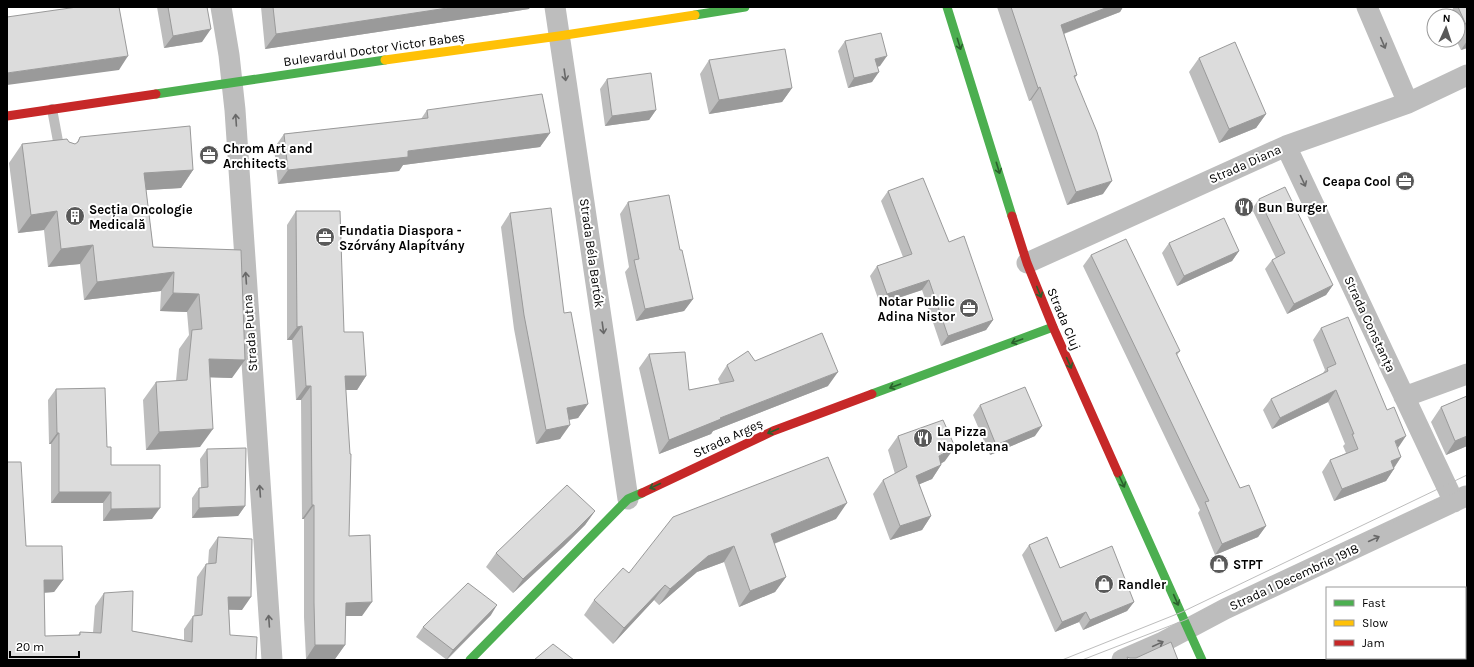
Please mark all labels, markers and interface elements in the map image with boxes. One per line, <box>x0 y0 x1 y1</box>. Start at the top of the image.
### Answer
north arrow <box>1426 8 1466 48</box>
text: N <box>1442 12 1451 25</box>
street label: Bulevardul Doctor Victor Babeș <box>282 29 466 69</box>
one-way arrow <box>1379 36 1387 48</box>
one-way arrow <box>956 38 963 51</box>
one-way arrow <box>561 68 569 81</box>
one-way arrow <box>233 114 240 127</box>
place label: Chrom Art and Architects <box>223 141 313 171</box>
street label: Strada Diana <box>1207 141 1283 187</box>
office icon: Chrom Art and Architects <box>198 144 220 166</box>
one-way arrow <box>994 162 1002 174</box>
office icon: Ceapa Cool <box>1394 170 1416 192</box>
one-way arrow <box>1300 174 1307 186</box>
place label: Ceapa Cool <box>1323 174 1391 189</box>
restaurant icon: Bun Burger <box>1233 196 1255 218</box>
street label: Strada Béla Bartók <box>577 197 607 309</box>
place label: Bun Burger <box>1258 200 1328 215</box>
place label: Secția Oncologie Medicală <box>89 202 193 232</box>
building icon: Secția Oncologie Medicală <box>64 205 86 227</box>
place label: Fundatia Diaspora - Szórvány Alapítvány <box>339 223 465 253</box>
office icon: Fundatia Diaspora - Szórvány Alapítvány <box>314 226 336 248</box>
one-way arrow <box>243 272 250 285</box>
street label: Strada Constanța <box>1341 274 1399 374</box>
one-way arrow <box>1035 285 1043 297</box>
street label: Strada Cluj <box>1044 286 1084 352</box>
street label: Strada Putna <box>240 294 260 372</box>
place label: Notar Public Adina Nistor <box>878 294 956 324</box>
office icon: Notar Public Adina Nistor <box>958 297 980 319</box>
one-way arrow <box>599 321 607 334</box>
one-way arrow <box>1011 337 1023 345</box>
one-way arrow <box>1066 357 1073 369</box>
one-way arrow <box>888 383 901 390</box>
street label: Strada Argeș <box>691 415 765 461</box>
place label: La Pizza Napoletana <box>937 424 1009 454</box>
restaurant icon: La Pizza Napoletana <box>912 427 934 449</box>
one-way arrow <box>767 428 779 436</box>
one-way arrow <box>1119 475 1126 487</box>
one-way arrow <box>649 483 661 490</box>
one-way arrow <box>257 485 264 498</box>
one-way arrow <box>1368 535 1380 542</box>
street label: Strada 1 Decembrie 1918 <box>1227 540 1361 614</box>
shop icon: STPT <box>1208 553 1230 575</box>
place label: STPT <box>1233 557 1263 572</box>
shop icon: Randler <box>1093 573 1115 595</box>
place label: Randler <box>1118 577 1167 592</box>
legend <box>1326 587 1466 659</box>
one-way arrow <box>1173 593 1180 605</box>
text: Fast <box>1362 596 1386 610</box>
one-way arrow <box>265 615 273 628</box>
text: Slow <box>1362 616 1388 630</box>
scale bar <box>10 633 79 659</box>
text: Jam <box>1362 636 1385 650</box>
text: 20 m <box>16 640 44 654</box>
one-way arrow <box>1152 640 1164 648</box>

